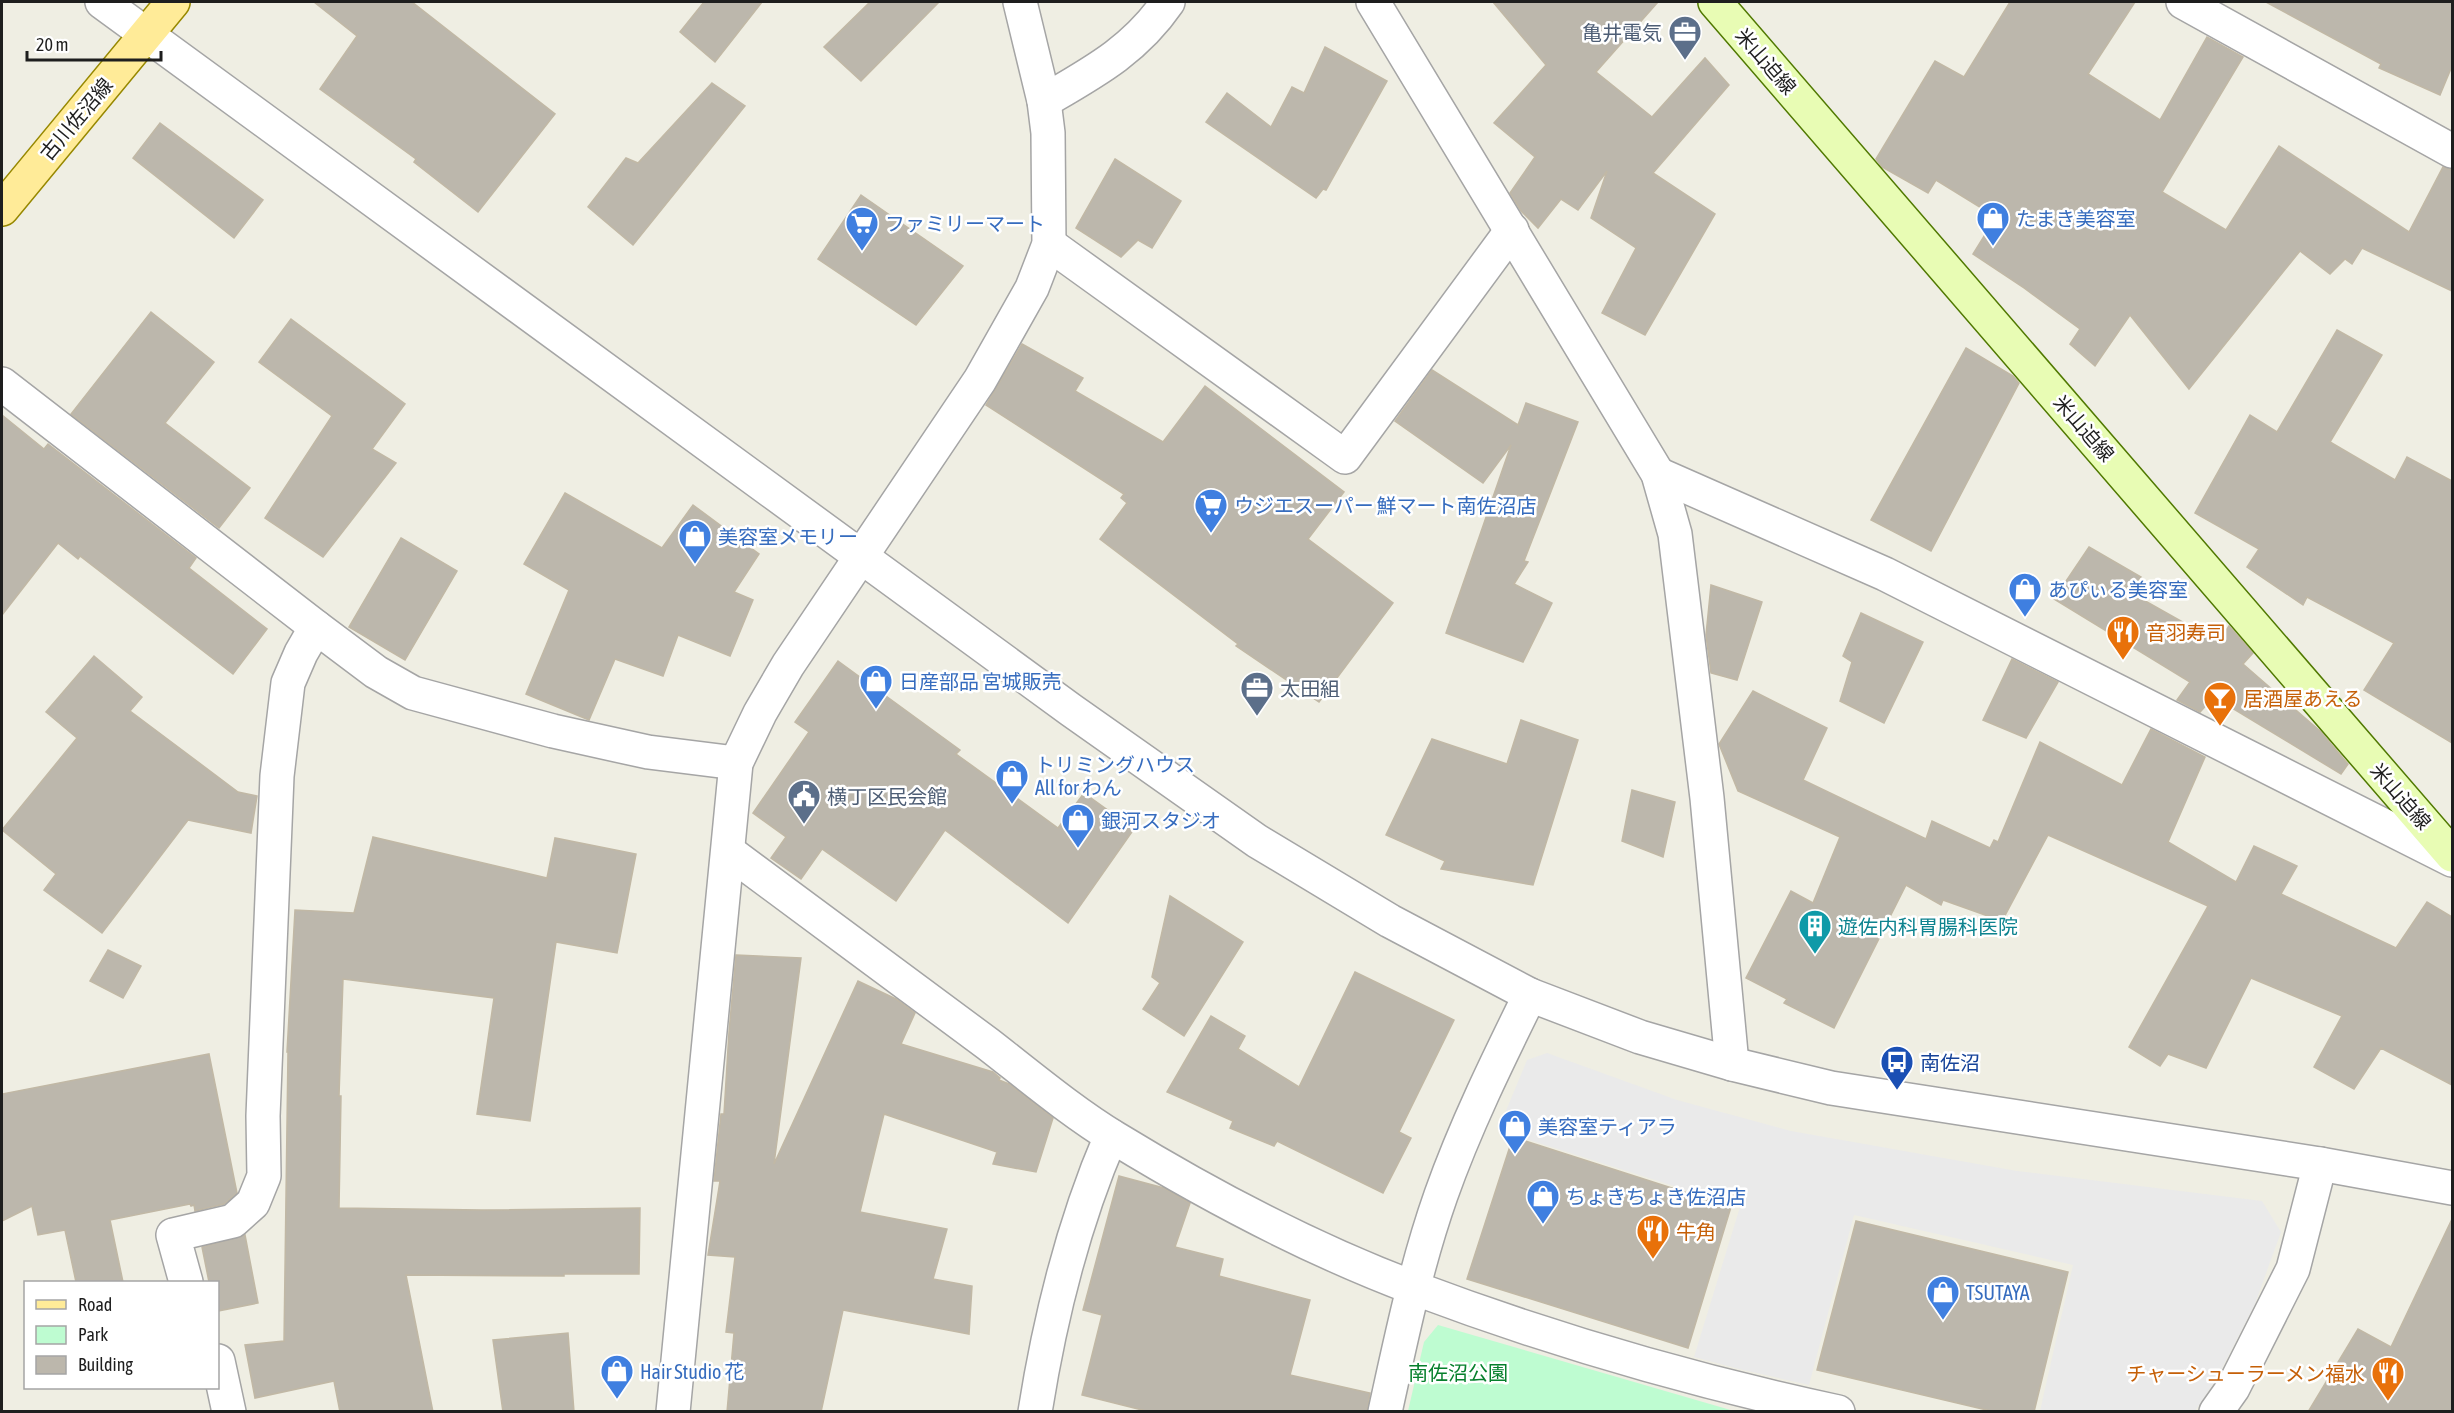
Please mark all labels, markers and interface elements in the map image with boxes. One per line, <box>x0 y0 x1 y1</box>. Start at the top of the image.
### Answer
office icon: 亀井電気 <box>1667 14 1703 61</box>
place label: 亀井電気 <box>1582 21 1662 44</box>
street label: 米山迫線 <box>1731 23 1801 99</box>
scale bar <box>27 24 160 62</box>
text: 20 m <box>36 34 68 55</box>
street label: 古川佐沼線 <box>35 73 117 165</box>
shop icon: たまき美容室 <box>1975 200 2011 247</box>
supermarket icon: ファミリーマート <box>844 205 880 252</box>
place label: たまき美容室 <box>2016 207 2135 230</box>
place label: ファミリーマート <box>885 212 1045 235</box>
street label: 米山迫線 <box>2049 390 2119 466</box>
supermarket icon: ウジエスーパー 鮮マート南佐沼店 <box>1193 487 1229 534</box>
place label: ウジエスーパー 鮮マート南佐沼店 <box>1234 494 1537 517</box>
shop icon: 美容室メモリー <box>677 518 713 565</box>
place label: 美容室メモリー <box>718 525 858 548</box>
shop icon: あぴぃる美容室 <box>2007 571 2043 618</box>
place label: あぴぃる美容室 <box>2048 578 2188 601</box>
restaurant icon: 音羽寿司 <box>2105 614 2141 661</box>
place label: 音羽寿司 <box>2146 621 2226 644</box>
shop icon: 日産部品 宮城販売 <box>858 663 894 710</box>
place label: 日産部品 宮城販売 <box>899 670 1062 693</box>
office icon: 太田組 <box>1239 670 1275 717</box>
place label: 太田組 <box>1280 677 1340 700</box>
bar icon: 居酒屋あえる <box>2202 680 2238 727</box>
place label: 居酒屋あえる <box>2243 687 2362 710</box>
place label: トリミングハウス All for わん <box>1035 753 1195 799</box>
shop icon: トリミングハウス All for わん <box>994 758 1030 805</box>
street label: 米山迫線 <box>2366 758 2436 834</box>
public building icon: 横丁区民会館 <box>786 778 822 825</box>
place label: 横丁区民会館 <box>827 785 947 808</box>
shop icon: 銀河スタジオ <box>1060 802 1096 849</box>
place label: 銀河スタジオ <box>1101 809 1221 832</box>
building icon: 遊佐内科胃腸科医院 <box>1797 908 1833 955</box>
place label: 遊佐内科胃腸科医院 <box>1838 915 2018 938</box>
bus stop icon: 南佐沼 <box>1879 1044 1915 1091</box>
place label: 南佐沼 <box>1920 1051 1980 1074</box>
shop icon: 美容室ティアラ <box>1497 1108 1533 1155</box>
place label: 美容室ティアラ <box>1538 1115 1677 1138</box>
shop icon: ちょきちょき佐沼店 <box>1525 1178 1561 1225</box>
place label: ちょきちょき佐沼店 <box>1566 1185 1746 1208</box>
restaurant icon: 牛角 <box>1635 1213 1671 1260</box>
place label: 牛角 <box>1676 1220 1716 1243</box>
shop icon: TSUTAYA <box>1925 1274 1961 1321</box>
legend <box>24 1281 219 1389</box>
place label: TSUTAYA <box>1966 1281 2030 1304</box>
text: Road <box>78 1294 112 1315</box>
text: Park <box>78 1324 108 1345</box>
shop icon: Hair Studio 花 <box>599 1353 635 1400</box>
text: Building <box>78 1354 133 1375</box>
restaurant icon: チャーシューラーメン福水 <box>2370 1355 2406 1402</box>
place label: Hair Studio 花 <box>640 1360 744 1383</box>
park label: 南佐沼公園 <box>1408 1361 1508 1384</box>
place label: チャーシューラーメン福水 <box>2126 1362 2365 1385</box>

